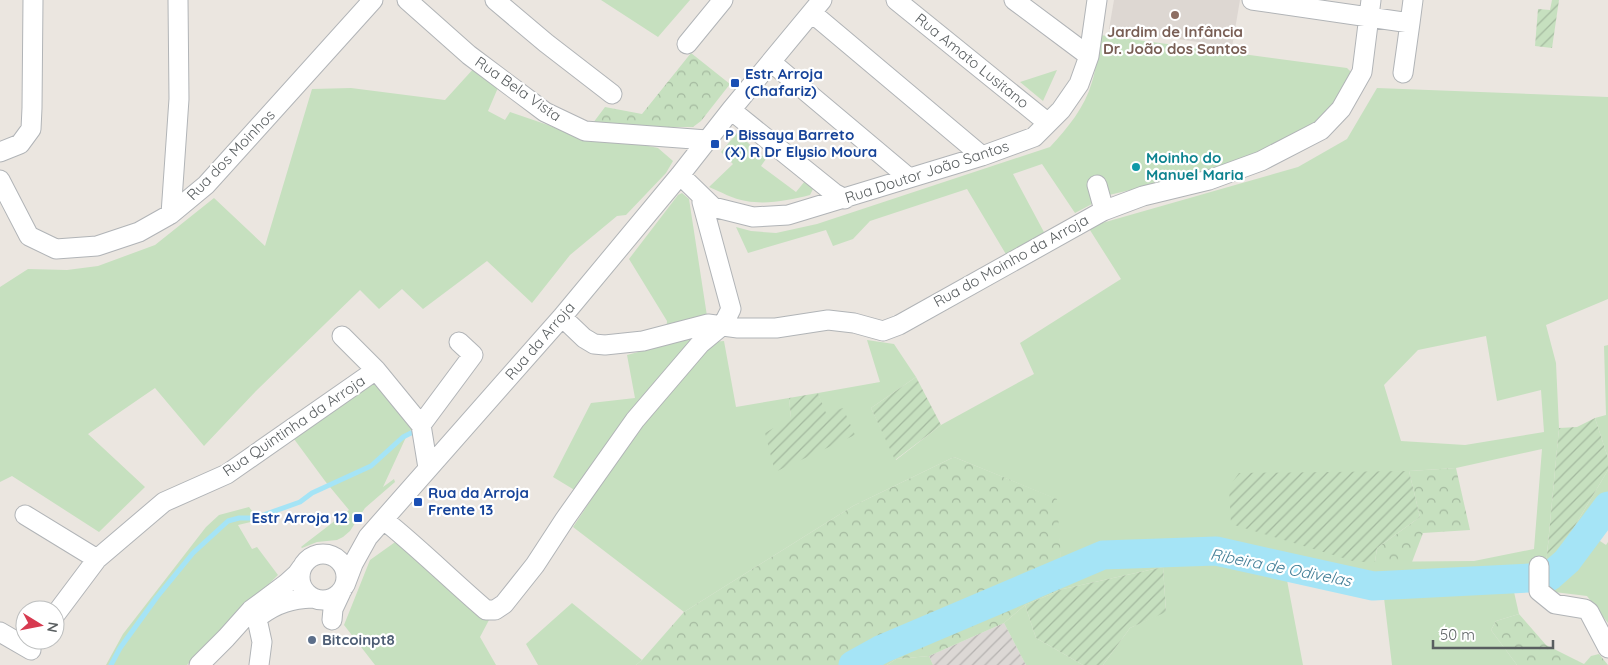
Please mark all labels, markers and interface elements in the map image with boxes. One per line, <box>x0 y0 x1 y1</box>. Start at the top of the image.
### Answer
street label: Rua Amato Lusitano <box>912 9 1033 112</box>
marker: Jardim de Infância Dr. João dos Santos <box>1169 9 1181 21</box>
place label: Jardim de Infância Dr. João dos Santos <box>1103 22 1247 58</box>
street label: Rua Bela Vista <box>472 52 565 125</box>
place label: Estr Arroja (Chafariz) <box>745 64 823 100</box>
marker: Estr Arroja (Chafariz) <box>729 77 741 89</box>
street label: Rua dos Moinhos <box>183 105 279 204</box>
place label: P Bissaya Barreto (X) R Dr Elysio Moura <box>725 125 877 161</box>
street label: Rua Doutor João Santos <box>842 136 1011 207</box>
marker: P Bissaya Barreto (X) R Dr Elysio Moura <box>709 138 721 150</box>
place label: Moinho do Manuel Maria <box>1146 148 1244 184</box>
marker: Moinho do Manuel Maria <box>1130 161 1142 173</box>
street label: Rua do Moinho da Arroja <box>930 210 1092 311</box>
street label: Rua da Arroja <box>501 298 579 384</box>
street label: Rua Quintinha da Arroja <box>219 371 369 480</box>
place label: Rua da Arroja Frente 13 <box>428 483 529 519</box>
marker: Rua da Arroja Frente 13 <box>412 496 424 508</box>
place label: Estr Arroja 12 <box>252 508 348 527</box>
marker: Estr Arroja 12 <box>352 512 364 524</box>
water label: Ribeira de Odivelas <box>1209 544 1355 591</box>
north arrow <box>15 600 65 650</box>
scale bar <box>1433 618 1553 650</box>
text: N <box>43 621 63 634</box>
text: 50 m <box>1440 625 1475 644</box>
place label: Bitcoinpt8 <box>322 630 395 649</box>
marker: Bitcoinpt8 <box>306 634 318 646</box>

